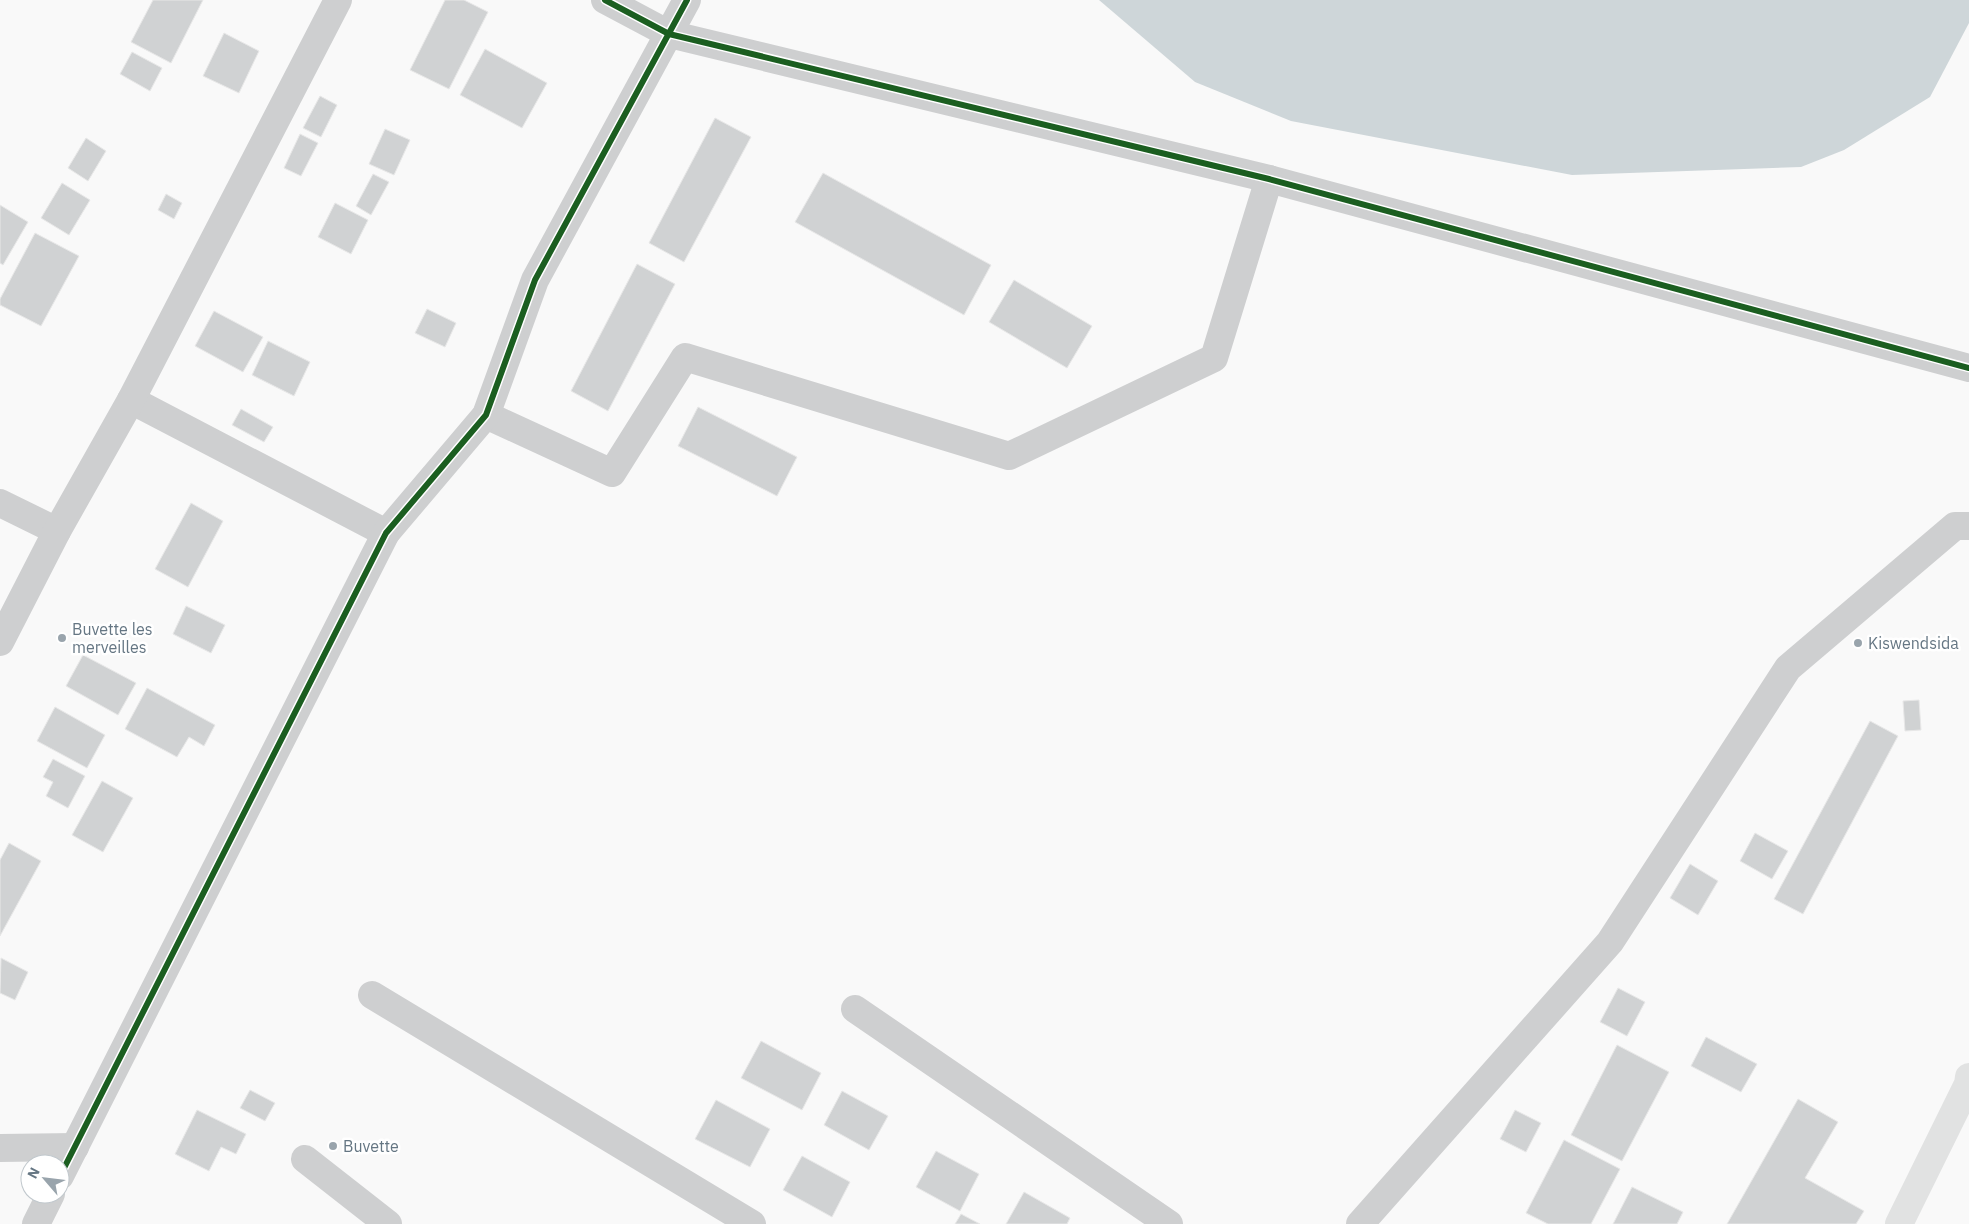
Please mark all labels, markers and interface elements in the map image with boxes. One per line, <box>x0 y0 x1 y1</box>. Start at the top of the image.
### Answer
place label: Buvette les merveilles <box>72 619 153 657</box>
marker: Buvette les merveilles <box>56 632 68 644</box>
place label: Kiswendsida <box>1868 633 1959 653</box>
marker: Kiswendsida <box>1852 637 1864 649</box>
place label: Buvette <box>343 1136 399 1156</box>
marker: Buvette <box>327 1140 339 1152</box>
north arrow <box>20 1154 70 1204</box>
text: N <box>23 1164 44 1182</box>

